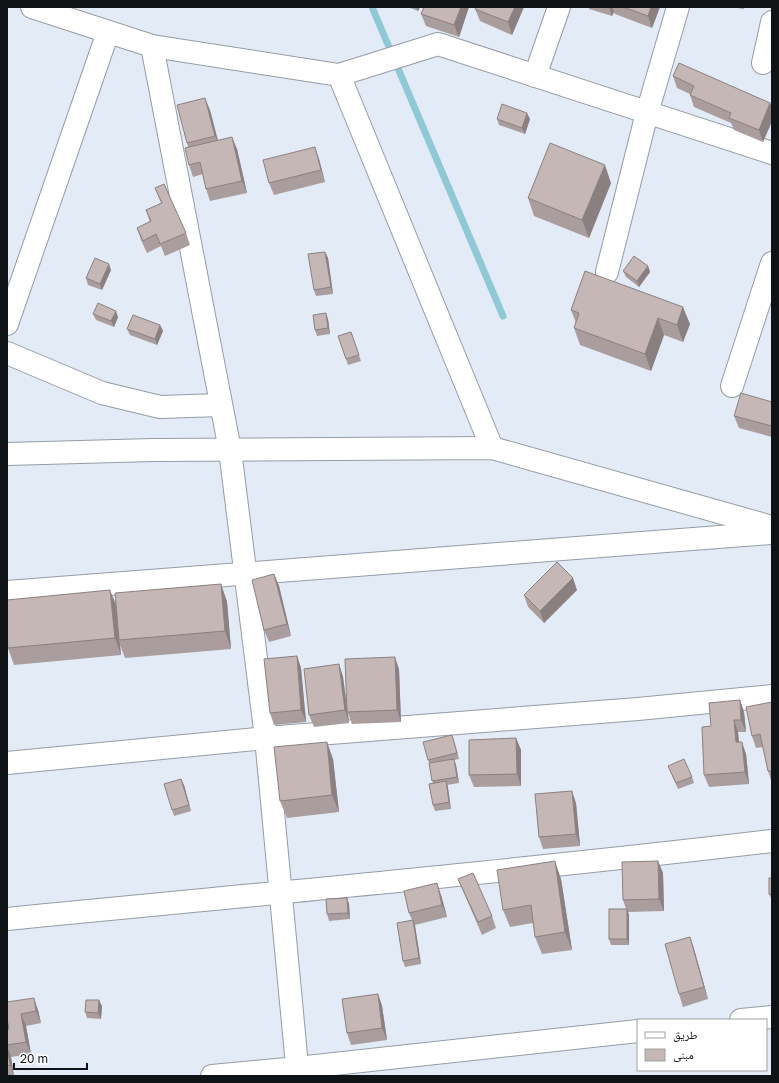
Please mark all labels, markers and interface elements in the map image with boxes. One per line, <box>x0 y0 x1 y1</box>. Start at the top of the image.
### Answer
legend <box>637 1019 767 1071</box>
text: طريق <box>673 1027 698 1042</box>
scale bar <box>14 1045 87 1071</box>
text: مبنى <box>673 1047 694 1062</box>
text: 20 m <box>20 1051 48 1066</box>

